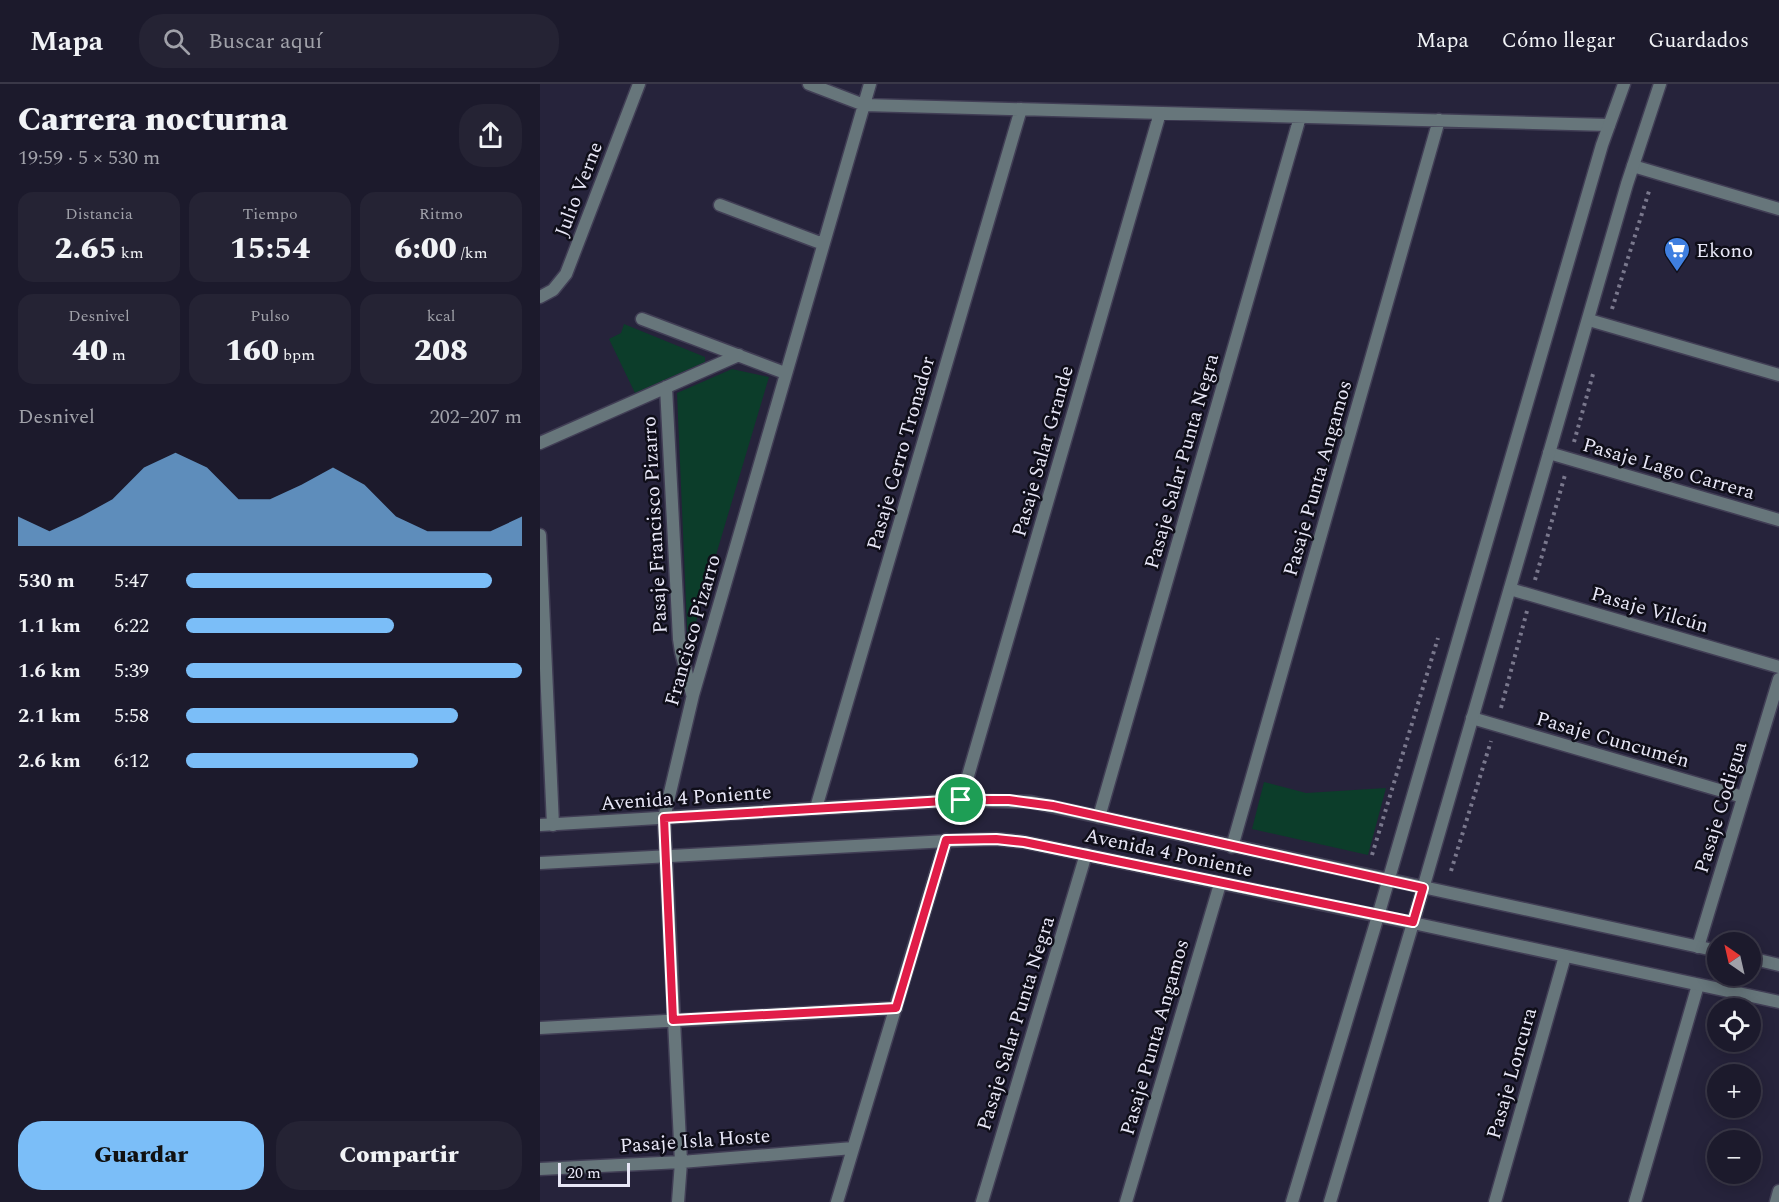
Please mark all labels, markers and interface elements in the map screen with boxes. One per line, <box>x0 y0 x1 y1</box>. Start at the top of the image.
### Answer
search box <box>139 14 559 68</box>
text: Mapa <box>30 20 103 63</box>
icon: search <box>160 25 193 58</box>
text: Buscar aquí <box>208 25 322 58</box>
text: Mapa <box>1416 25 1469 57</box>
text: Cómo llegar <box>1502 25 1615 57</box>
text: Guardados <box>1648 25 1749 57</box>
text: Carrera nocturna <box>18 95 288 145</box>
button: share <box>459 104 522 167</box>
street label: Julio Verne <box>547 138 611 241</box>
text: 19:59 · 5 × 530 m <box>18 143 160 173</box>
text: Distancia <box>65 202 133 226</box>
text: Tiempo <box>242 202 298 226</box>
text: Ritmo <box>419 202 463 226</box>
text: 2.65 <box>54 226 117 272</box>
text: 15:54 <box>230 226 310 272</box>
text: 6:00 <box>394 226 457 272</box>
supermarket icon: Ekono <box>1662 235 1692 273</box>
place label: Ekono <box>1696 236 1753 266</box>
text: km <box>117 241 144 265</box>
text: /km <box>457 241 488 265</box>
text: Desnivel <box>68 304 130 328</box>
text: Pulso <box>250 304 290 328</box>
text: kcal <box>427 304 455 328</box>
text: 40 <box>72 328 108 374</box>
text: 160 <box>225 328 279 374</box>
text: 208 <box>414 328 468 374</box>
text: m <box>108 343 126 367</box>
text: bpm <box>279 343 315 367</box>
street label: Pasaje Salar Punta Negra <box>1137 350 1227 572</box>
street label: Pasaje Cerro Tronador <box>859 353 943 554</box>
street label: Pasaje Salar Grande <box>1004 362 1082 540</box>
street label: Pasaje Punta Angamos <box>1276 377 1360 580</box>
text: Desnivel <box>18 402 95 432</box>
text: 202–207 m <box>430 402 522 432</box>
street label: Pasaje Francisco Pizarro <box>634 415 676 634</box>
street label: Pasaje Lago Carrera <box>1579 430 1759 508</box>
street label: Francisco Pizarro <box>657 551 729 710</box>
text: 530 m <box>18 566 75 596</box>
text: 5:47 <box>114 566 149 596</box>
street label: Pasaje Vilcún <box>1587 579 1712 641</box>
text: 1.1 km <box>18 611 81 641</box>
text: 6:22 <box>114 611 149 641</box>
text: 1.6 km <box>18 656 81 686</box>
text: 5:39 <box>114 656 149 686</box>
text: 2.1 km <box>18 701 81 731</box>
text: 5:58 <box>114 701 149 731</box>
street label: Pasaje Cuncumén <box>1533 704 1693 776</box>
street label: Pasaje Codigua <box>1687 738 1755 877</box>
text: 2.6 km <box>18 746 81 776</box>
text: 6:12 <box>114 746 149 776</box>
pin <box>935 774 986 825</box>
street label: Avenida 4 Poniente <box>600 777 773 819</box>
icon: arrive <box>944 783 977 816</box>
street label: Avenida 4 Poniente <box>1082 821 1256 885</box>
street label: Pasaje Salar Punta Negra <box>969 912 1063 1134</box>
north arrow <box>1707 932 1761 986</box>
map controls <box>1707 932 1761 1184</box>
street label: Pasaje Punta Angamos <box>1113 936 1197 1139</box>
button: locate <box>1707 998 1761 1052</box>
street label: Pasaje Loncura <box>1479 1004 1545 1142</box>
button: + <box>1707 1064 1761 1118</box>
button: Guardar <box>18 1121 264 1190</box>
button: Compartir <box>276 1121 522 1190</box>
street label: Pasaje Isla Hoste <box>619 1121 771 1161</box>
button: − <box>1707 1130 1761 1184</box>
scale bar <box>558 1160 630 1188</box>
text: 20 m <box>567 1161 601 1185</box>

